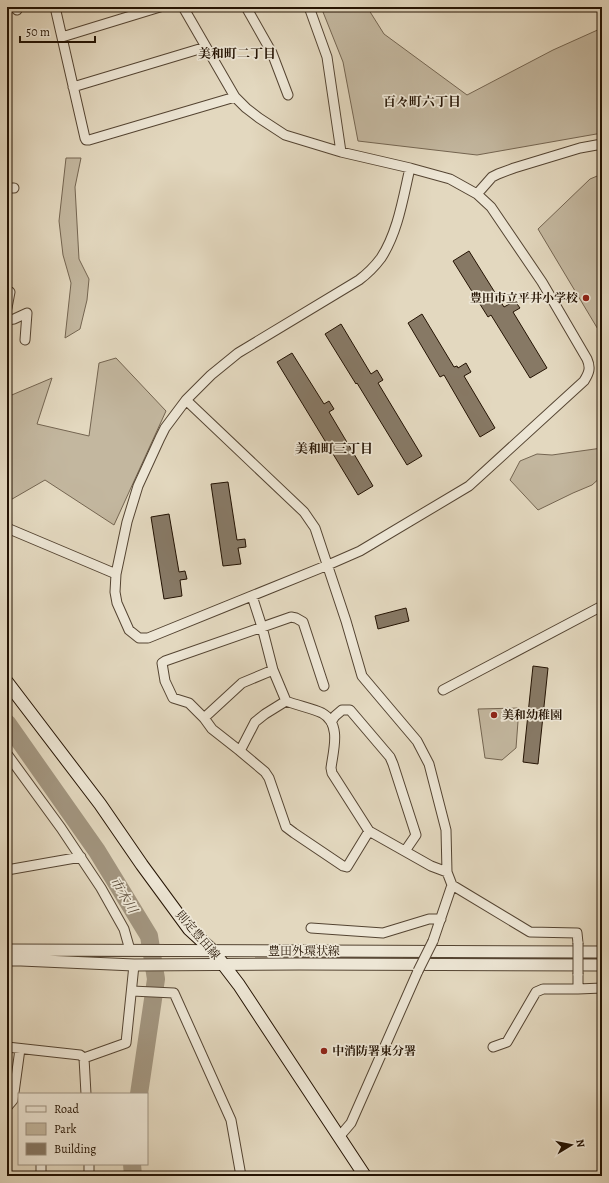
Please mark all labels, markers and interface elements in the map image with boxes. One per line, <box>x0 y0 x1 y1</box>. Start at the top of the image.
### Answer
scale bar <box>20 18 95 44</box>
text: 50 m <box>26 24 50 40</box>
district label: 美和町二丁目 <box>198 45 276 62</box>
district label: 百々町六丁目 <box>383 93 461 110</box>
place label: 豊田市立平井小学校 <box>470 290 578 306</box>
marker: 豊田市立平井小学校 <box>581 293 591 303</box>
district label: 美和町三丁目 <box>295 440 373 457</box>
place label: 美和幼稚園 <box>502 707 562 723</box>
marker: 美和幼稚園 <box>489 710 499 720</box>
water label: 市木川 <box>107 874 142 918</box>
street label: 則定豊田線 <box>172 907 224 963</box>
street label: 豊田外環状線 <box>268 943 340 959</box>
place label: 中消防署東分署 <box>332 1043 416 1059</box>
marker: 中消防署東分署 <box>319 1046 329 1056</box>
legend <box>18 1093 148 1165</box>
text: Road <box>54 1101 80 1117</box>
text: Park <box>54 1121 77 1137</box>
north arrow <box>551 1125 591 1165</box>
text: N <box>572 1138 588 1149</box>
text: Building <box>54 1141 96 1157</box>

